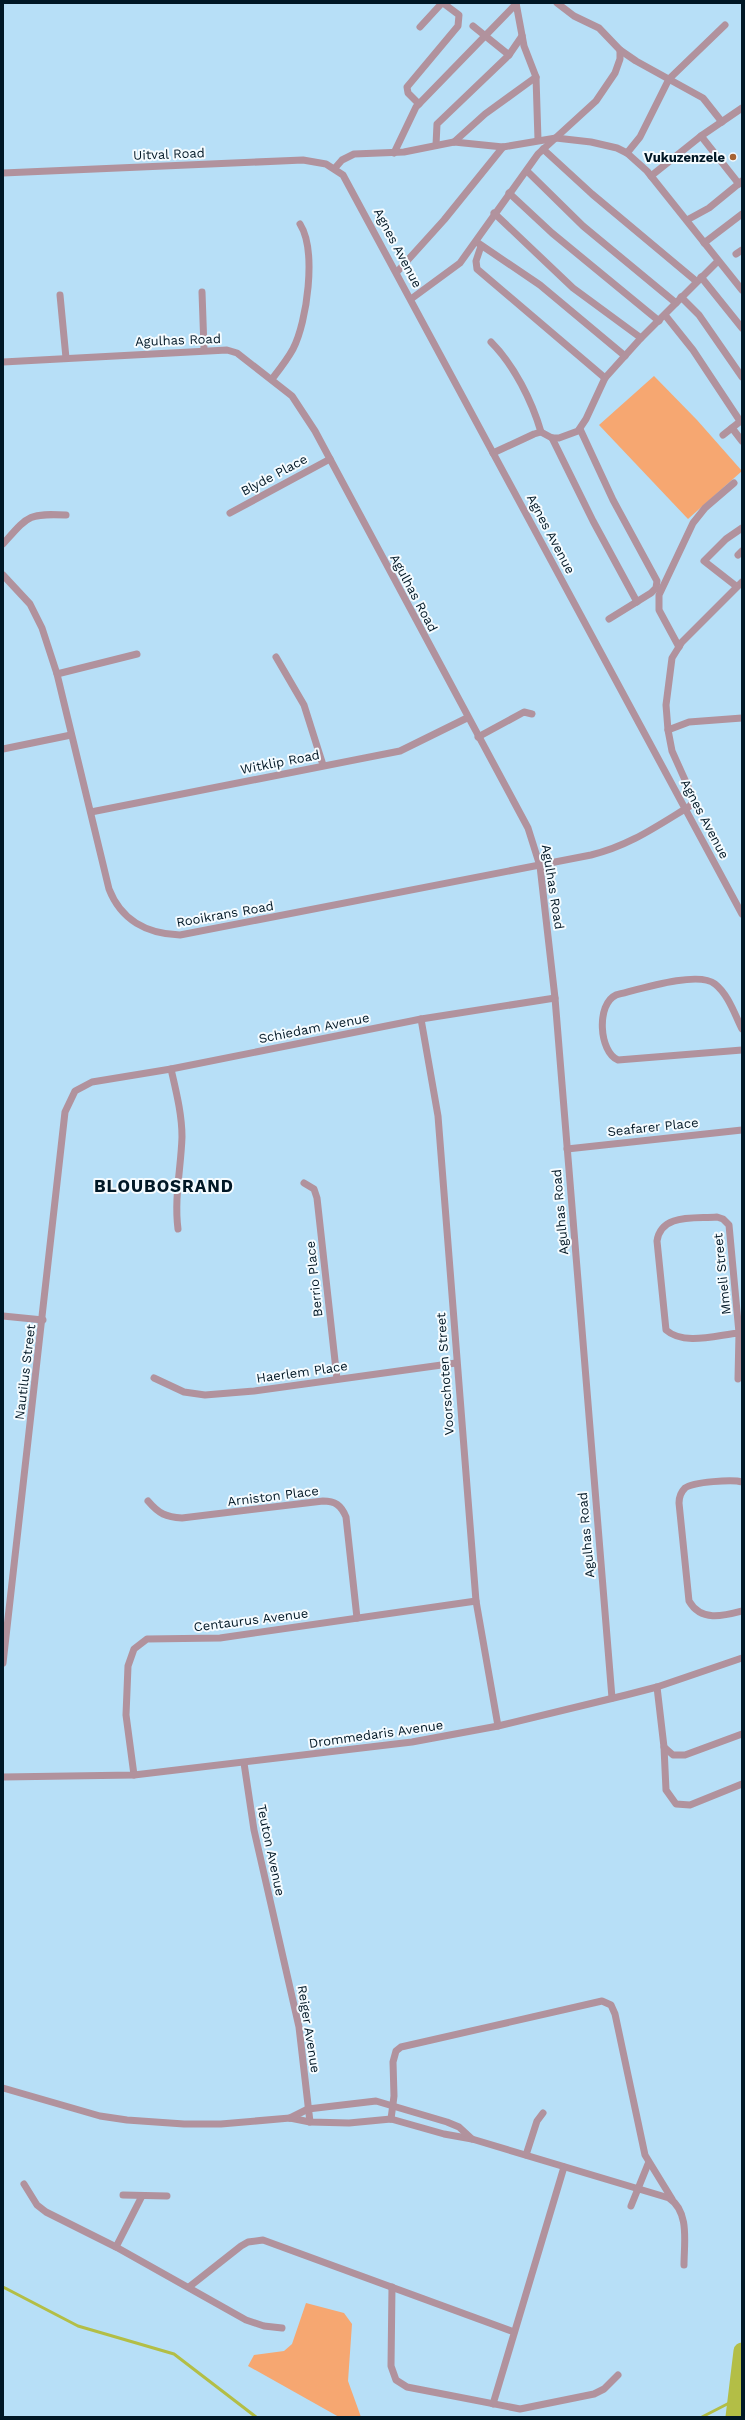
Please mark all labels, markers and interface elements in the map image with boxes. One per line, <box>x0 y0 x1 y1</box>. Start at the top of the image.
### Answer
street label: Uitval Road <box>133 145 205 163</box>
place label: Vukuzenzele <box>644 150 725 165</box>
marker: Vukuzenzele <box>728 152 738 162</box>
street label: Agnes Avenue <box>371 206 425 290</box>
street label: Agulhas Road <box>135 331 221 349</box>
street label: Blyde Place <box>238 451 310 499</box>
street label: Agnes Avenue <box>524 492 578 576</box>
street label: Agulhas Road <box>387 552 441 634</box>
street label: Witklip Road <box>239 747 321 777</box>
street label: Agnes Avenue <box>678 777 732 861</box>
street label: Agulhas Road <box>539 843 567 931</box>
street label: Rooikrans Road <box>175 898 275 930</box>
street label: Schiedam Avenue <box>257 1010 371 1046</box>
street label: Seafarer Place <box>607 1115 699 1139</box>
street label: Agulhas Road <box>549 1169 571 1255</box>
district label: BLOUBOSRAND <box>94 1176 234 1196</box>
street label: Mmeli Street <box>710 1232 734 1316</box>
street label: Berrio Place <box>303 1240 325 1318</box>
street label: Voorschoten Street <box>433 1312 457 1436</box>
street label: Nautilus Street <box>12 1323 38 1421</box>
street label: Haerlem Place <box>255 1358 349 1386</box>
street label: Arniston Place <box>226 1483 320 1509</box>
street label: Agulhas Road <box>575 1492 597 1578</box>
street label: Centaurus Avenue <box>193 1606 309 1634</box>
street label: Drommedaris Avenue <box>308 1717 444 1751</box>
street label: Teuton Avenue <box>254 1803 288 1897</box>
street label: Reiger Avenue <box>295 1984 323 2074</box>

